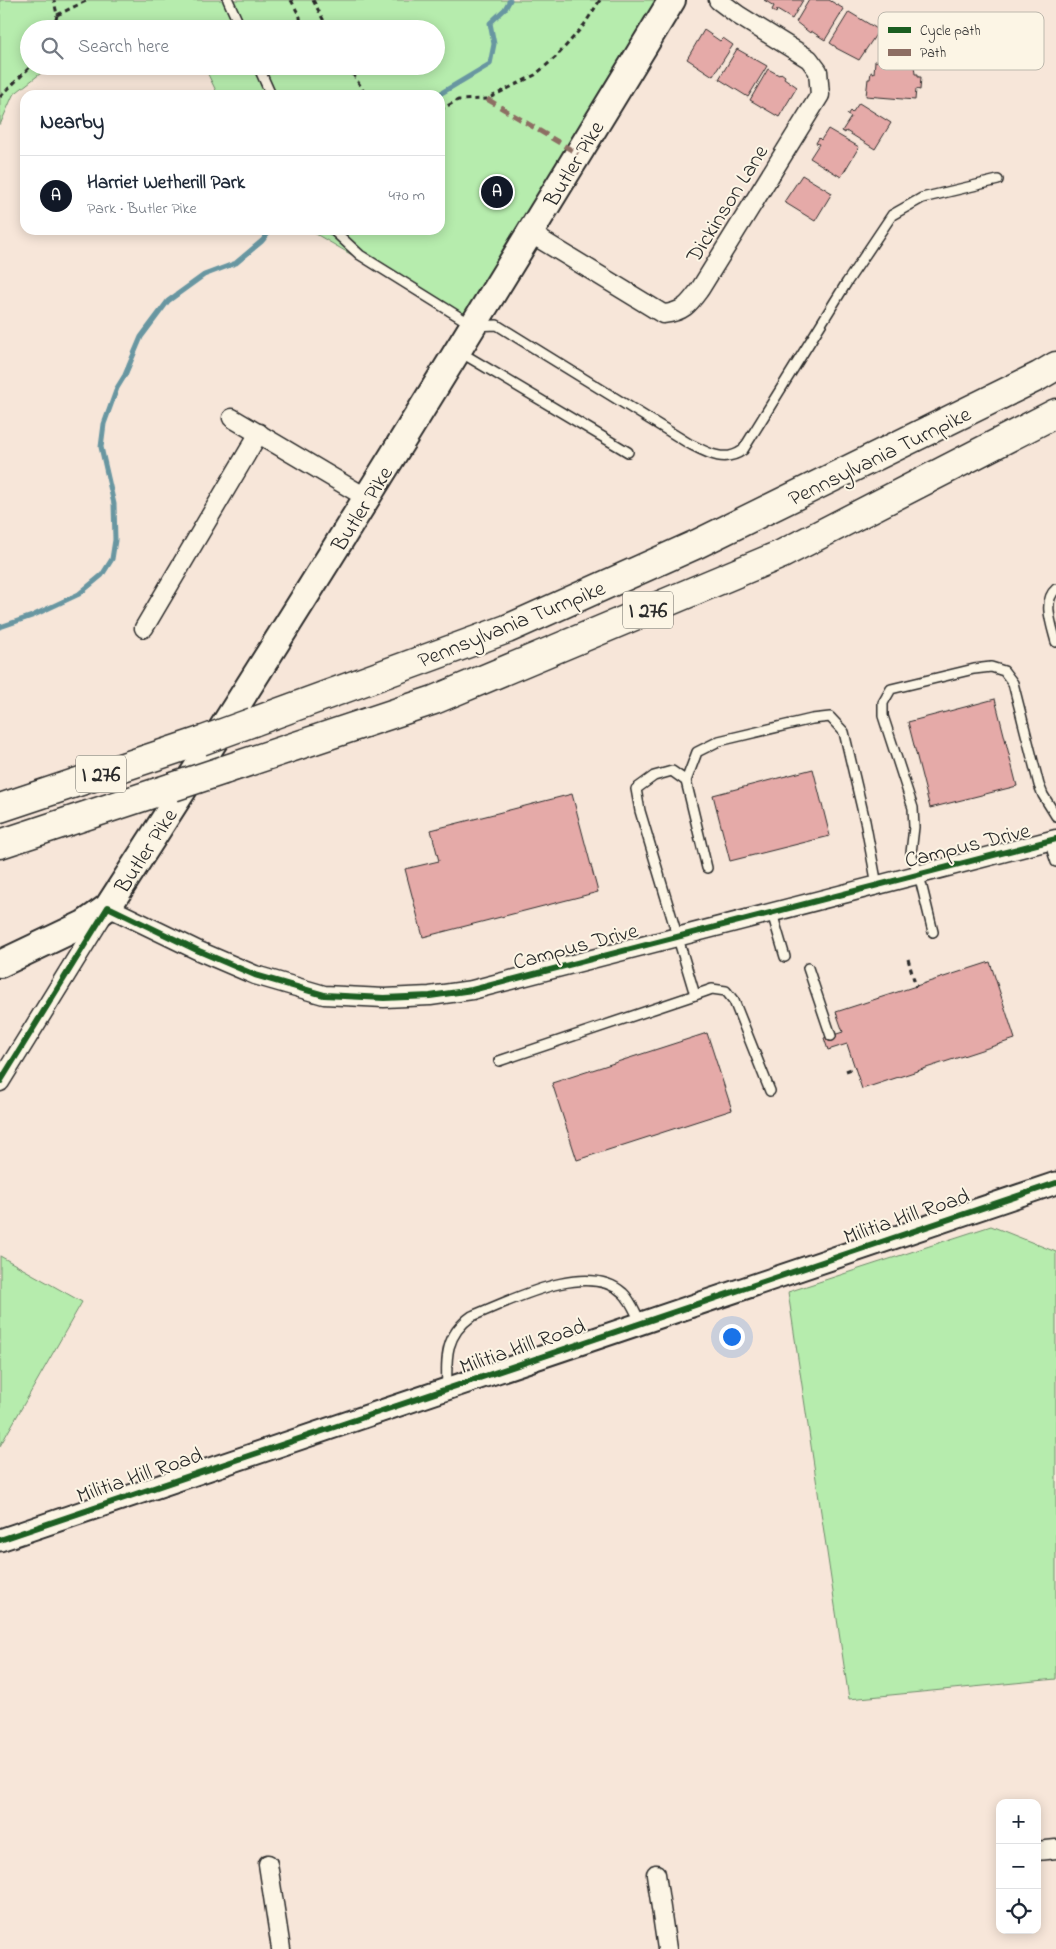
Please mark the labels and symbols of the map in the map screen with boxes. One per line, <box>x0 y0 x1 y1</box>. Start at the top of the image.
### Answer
legend <box>878 12 1044 70</box>
text: Cycle path <box>920 21 981 43</box>
text: Path <box>920 43 946 64</box>
street label: Butler Pike <box>537 115 614 215</box>
street label: Dickinson Lane <box>679 139 778 271</box>
pin: A <box>481 173 513 211</box>
street label: Pennsylvania Turnpike <box>784 400 978 517</box>
street label: Butler Pike <box>324 461 402 559</box>
street label: Pennsylvania Turnpike <box>414 574 611 679</box>
road number: I 276 <box>623 592 673 628</box>
road number: I 276 <box>76 756 126 792</box>
street label: Butler Pike <box>108 803 187 901</box>
street label: Campus Drive <box>902 816 1034 878</box>
street label: Campus Drive <box>510 916 642 980</box>
street label: Militia Hill Road <box>840 1181 974 1254</box>
street label: Militia Hill Road <box>456 1311 590 1384</box>
your location <box>719 1324 745 1350</box>
street label: Militia Hill Road <box>73 1440 207 1513</box>

